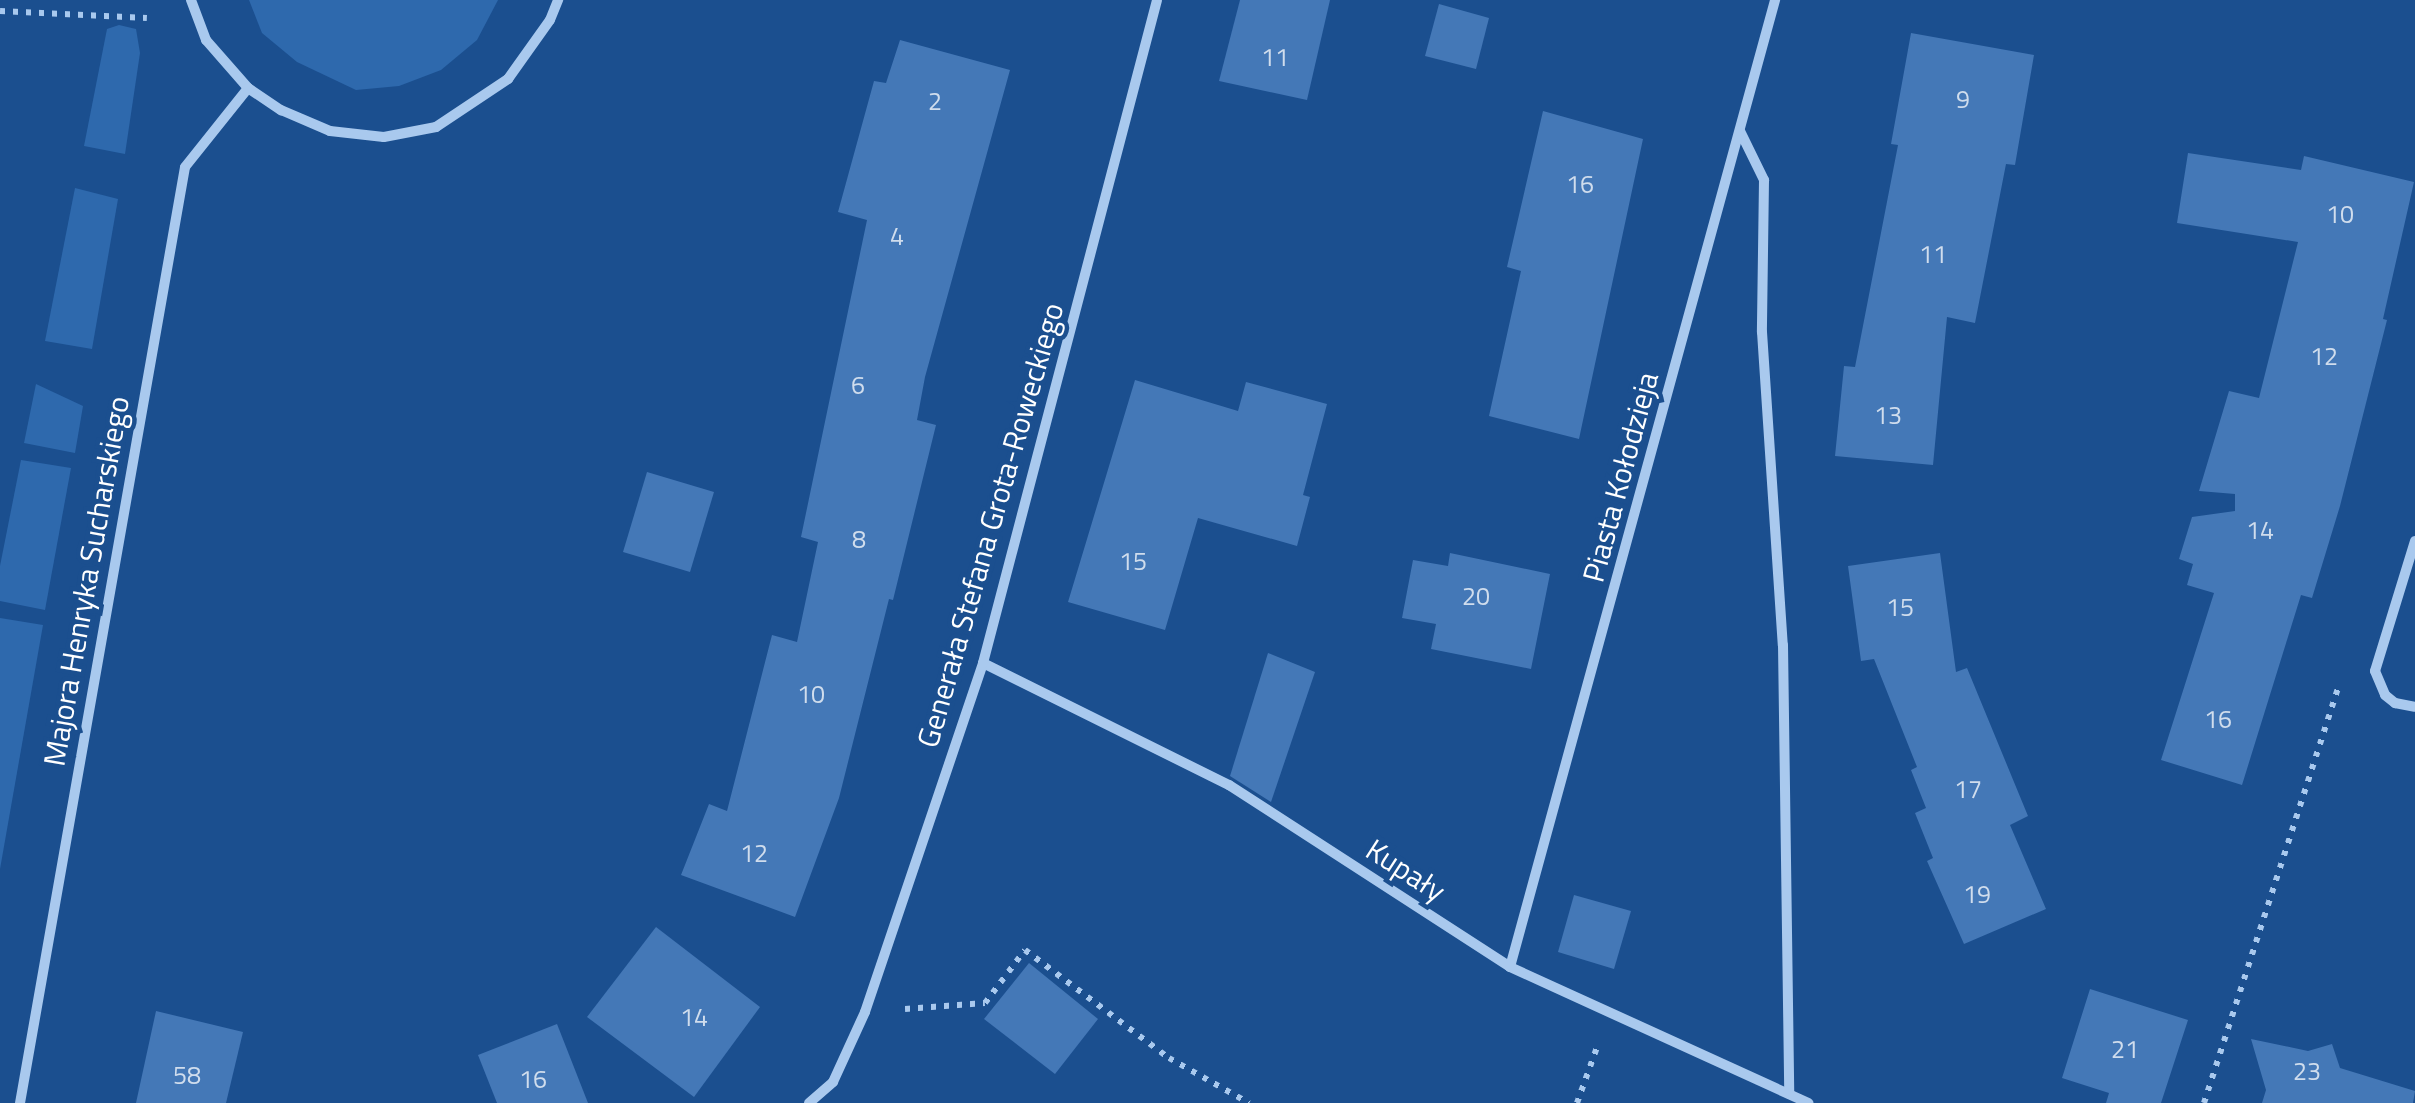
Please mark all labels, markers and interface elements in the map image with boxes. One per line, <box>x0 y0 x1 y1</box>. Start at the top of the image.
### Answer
house number: 11 <box>1261 42 1289 72</box>
house number: 9 <box>1956 84 1970 114</box>
house number: 2 <box>928 86 942 116</box>
house number: 16 <box>1566 169 1594 199</box>
house number: 10 <box>2326 199 2354 229</box>
house number: 4 <box>890 221 904 251</box>
house number: 11 <box>1919 239 1947 269</box>
street label: Generała Stefana Grota-Roweckiego <box>909 299 1071 751</box>
house number: 12 <box>2310 341 2338 371</box>
street label: Piasta Kołodzieja <box>1575 368 1665 586</box>
house number: 6 <box>851 370 865 400</box>
street label: Majora Henryka Sucharskiego <box>36 393 136 769</box>
house number: 13 <box>1874 400 1902 430</box>
house number: 14 <box>2246 515 2274 545</box>
house number: 8 <box>852 524 866 554</box>
house number: 15 <box>1119 546 1147 576</box>
house number: 20 <box>1462 581 1490 611</box>
house number: 15 <box>1886 592 1914 622</box>
house number: 10 <box>797 679 825 709</box>
house number: 16 <box>2204 704 2232 734</box>
house number: 17 <box>1954 774 1982 804</box>
street label: Kupały <box>1360 831 1452 909</box>
house number: 12 <box>740 838 768 868</box>
house number: 19 <box>1963 879 1991 909</box>
house number: 14 <box>680 1002 708 1032</box>
house number: 21 <box>2111 1034 2139 1064</box>
house number: 23 <box>2293 1056 2321 1086</box>
house number: 58 <box>173 1060 201 1090</box>
house number: 16 <box>519 1064 547 1094</box>

